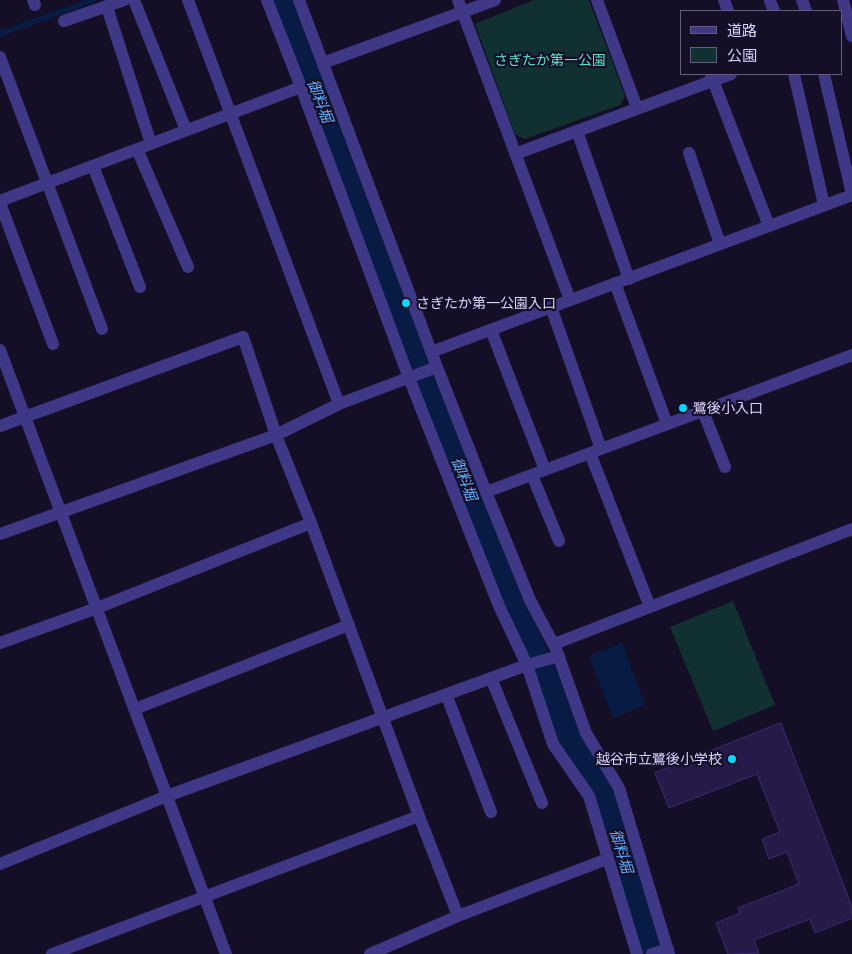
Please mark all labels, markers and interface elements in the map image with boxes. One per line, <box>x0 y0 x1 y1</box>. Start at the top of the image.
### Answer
legend <box>680 10 842 75</box>
text: 道路 <box>727 21 757 39</box>
text: 公園 <box>727 46 757 64</box>
park label: さぎたか第一公園 <box>494 52 606 68</box>
water label: 御料堀 <box>304 77 336 125</box>
place label: さぎたか第一公園入口 <box>416 295 556 311</box>
marker: さぎたか第一公園入口 <box>400 297 412 309</box>
place label: 鷺後小入口 <box>693 400 763 416</box>
marker: 鷺後小入口 <box>677 402 689 414</box>
water label: 御料堀 <box>448 455 480 503</box>
place label: 越谷市立鷺後小学校 <box>596 751 722 767</box>
marker: 越谷市立鷺後小学校 <box>726 753 738 765</box>
water label: 御料堀 <box>606 827 636 875</box>

